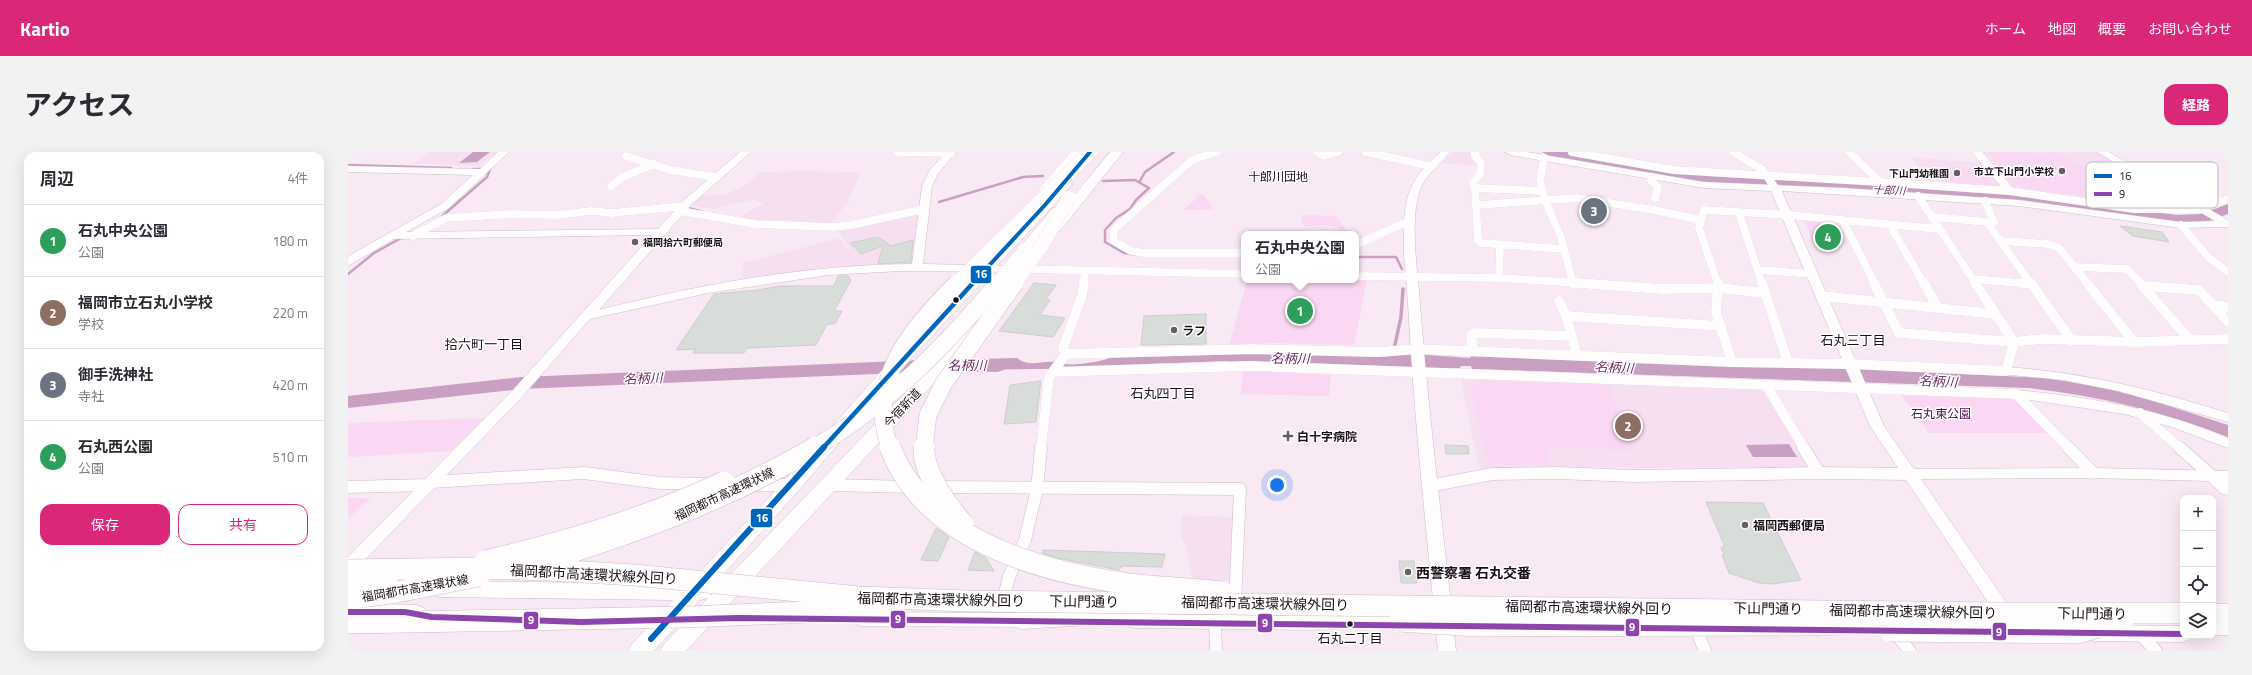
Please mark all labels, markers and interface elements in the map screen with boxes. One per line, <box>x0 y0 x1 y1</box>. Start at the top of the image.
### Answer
text: Kartio <box>20 14 70 43</box>
text: ホーム <box>1984 18 2026 39</box>
text: 地図 <box>2048 18 2076 39</box>
text: 概要 <box>2098 18 2126 39</box>
text: お問い合わせ <box>2148 18 2232 39</box>
text: アクセス <box>24 83 135 126</box>
button: 経路 <box>2164 84 2228 125</box>
legend <box>2086 162 2218 208</box>
place label: 市立下山門小学校 <box>1974 164 2054 179</box>
text: 周辺 <box>40 166 74 192</box>
place label: 下山門幼稚園 <box>1889 166 1949 181</box>
marker: 市立下山門小学校 <box>2057 166 2067 176</box>
district label: 十郎川団地 <box>1248 167 1308 186</box>
text: 4件 <box>288 168 308 188</box>
marker: 下山門幼稚園 <box>1952 168 1962 178</box>
text: 16 <box>2119 168 2131 184</box>
water label: 十郎川 <box>1872 181 1907 199</box>
text: 9 <box>2119 186 2125 202</box>
pin: 3 <box>1581 196 1607 226</box>
text: 石丸中央公園 <box>78 219 168 242</box>
pin: 4 <box>1815 222 1841 252</box>
text: 1 <box>49 231 57 251</box>
text: 180 m <box>272 231 308 251</box>
popup <box>1241 231 1359 283</box>
place label: 福岡拾六町郵便局 <box>643 235 723 250</box>
text: 石丸中央公園 <box>1255 236 1345 259</box>
marker: 福岡拾六町郵便局 <box>630 237 640 247</box>
text: 公園 <box>78 242 104 262</box>
text: 公園 <box>1255 259 1281 279</box>
line badge: 16 <box>970 265 992 284</box>
text: 16 <box>975 266 987 282</box>
text: 福岡市立石丸小学校 <box>78 291 213 314</box>
unlabelled marker <box>951 295 961 305</box>
pin: 1 <box>1287 296 1313 326</box>
text: 2 <box>49 303 57 323</box>
text: 220 m <box>272 303 308 323</box>
text: 学校 <box>78 314 104 334</box>
place label: ラフ <box>1182 321 1206 340</box>
marker: ラフ <box>1169 325 1179 335</box>
district label: 石丸三丁目 <box>1820 330 1886 350</box>
district label: 拾六町一丁目 <box>445 334 523 354</box>
water label: 名柄川 <box>1270 348 1312 368</box>
water label: 名柄川 <box>947 355 988 375</box>
water label: 名柄川 <box>1594 356 1636 378</box>
text: 御手洗神社 <box>78 363 153 386</box>
water label: 名柄川 <box>623 367 665 389</box>
water label: 名柄川 <box>1918 370 1960 392</box>
text: 3 <box>49 375 57 395</box>
text: 420 m <box>272 375 308 395</box>
district label: 石丸四丁目 <box>1130 383 1196 403</box>
street label: 今宿新道 <box>879 384 925 432</box>
text: 寺社 <box>78 386 104 406</box>
park label: 石丸東公園 <box>1911 404 1971 423</box>
pin: 2 <box>1615 411 1641 441</box>
place label: 白十字病院 <box>1297 427 1357 446</box>
marker: 白十字病院 <box>1282 430 1294 442</box>
text: 石丸西公園 <box>78 435 153 458</box>
text: 4 <box>49 447 57 467</box>
text: 510 m <box>272 447 308 467</box>
text: 公園 <box>78 458 104 478</box>
street label: 福岡都市高速環状線 <box>671 463 777 525</box>
your location <box>1267 475 1287 495</box>
map controls <box>2180 495 2216 639</box>
button: + <box>2180 495 2216 531</box>
button: 保存 <box>40 504 170 545</box>
button: 共有 <box>178 504 308 545</box>
line badge: 16 <box>750 508 773 528</box>
text: 16 <box>756 510 768 526</box>
place label: 福岡西郵便局 <box>1753 516 1825 535</box>
marker: 福岡西郵便局 <box>1740 520 1750 530</box>
button: − <box>2180 531 2216 567</box>
street label: 福岡都市高速環状線外回り <box>510 559 678 589</box>
place label: 西警察署 石丸交番 <box>1416 562 1531 583</box>
marker: 西警察署 石丸交番 <box>1403 567 1413 577</box>
button: locate <box>2180 567 2216 603</box>
street label: 福岡都市高速環状線 <box>360 569 470 607</box>
street label: 福岡都市高速環状線外回り <box>857 587 1025 611</box>
street label: 下山門通り <box>1049 590 1119 612</box>
street label: 福岡都市高速環状線外回り <box>1181 591 1349 615</box>
street label: 福岡都市高速環状線外回り <box>1505 595 1673 619</box>
street label: 下山門通り <box>1733 597 1803 619</box>
street label: 福岡都市高速環状線外回り <box>1829 599 1997 623</box>
street label: 下山門通り <box>2057 602 2127 624</box>
button: layers <box>2180 603 2216 639</box>
line badge: 9 <box>890 610 906 629</box>
line badge: 9 <box>523 611 539 630</box>
text: 9 <box>895 611 901 627</box>
text: 9 <box>528 612 534 628</box>
line badge: 9 <box>1257 613 1273 633</box>
text: 9 <box>1262 615 1268 631</box>
line badge: 9 <box>1625 618 1640 637</box>
marker: 石丸二丁目 <box>1345 619 1355 629</box>
text: 9 <box>1629 619 1635 635</box>
line badge: 9 <box>1992 622 2007 641</box>
text: 9 <box>1996 624 2002 640</box>
place label: 石丸二丁目 <box>1317 628 1383 648</box>

